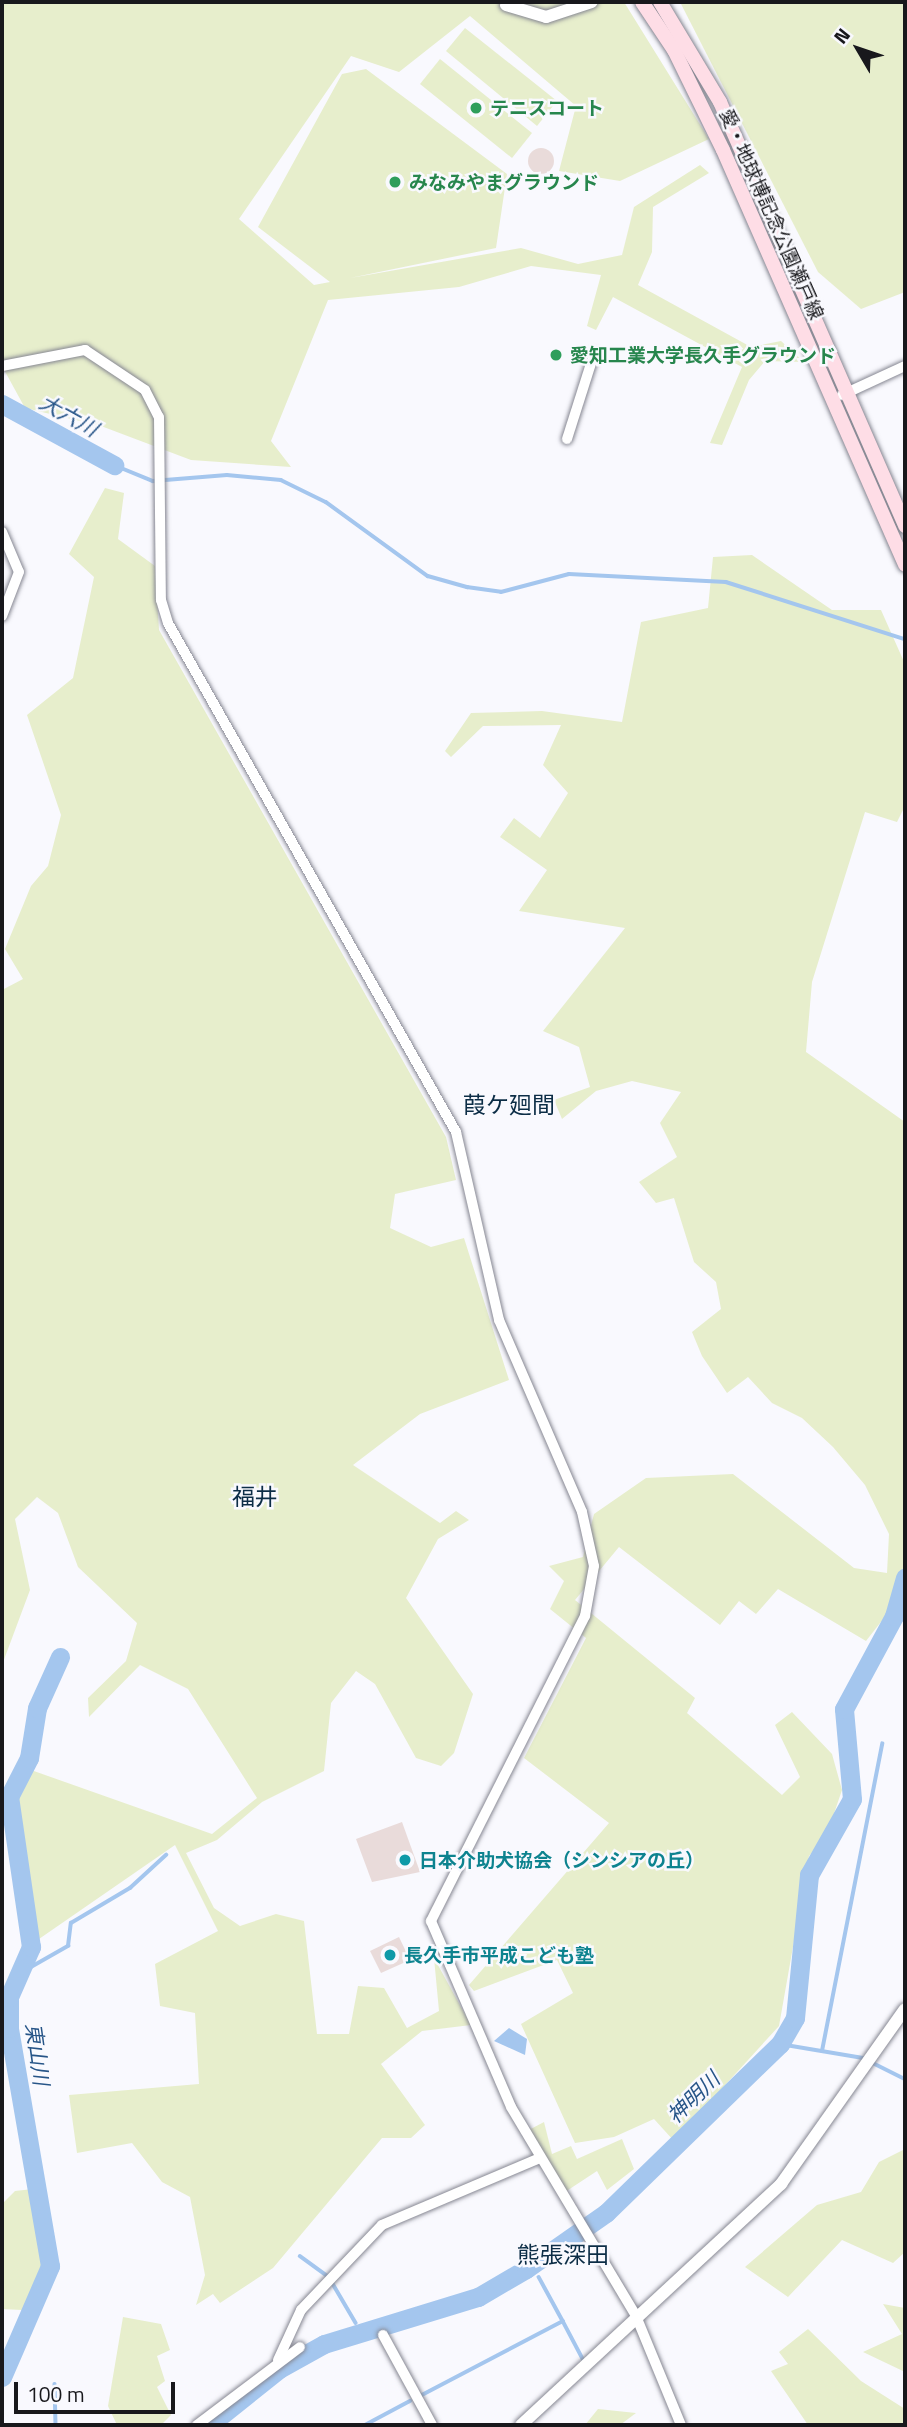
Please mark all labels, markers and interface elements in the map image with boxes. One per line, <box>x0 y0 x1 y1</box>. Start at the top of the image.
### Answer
north arrow <box>823 14 893 84</box>
text: N <box>826 21 857 50</box>
place label: テニスコート <box>490 97 604 119</box>
marker: テニスコート <box>468 100 484 116</box>
street label: 愛・地球博記念公園瀬戸線 <box>715 105 829 323</box>
place label: みなみやまグラウンド <box>409 171 599 193</box>
marker: みなみやまグラウンド <box>387 174 403 190</box>
place label: 愛知工業大学長久手グラウンド <box>570 344 836 366</box>
marker: 愛知工業大学長久手グラウンド <box>548 347 564 363</box>
water label: 大六川 <box>35 389 103 441</box>
district label: 葭ケ廻間 <box>463 1091 555 1119</box>
district label: 福井 <box>232 1483 278 1511</box>
place label: 日本介助犬協会（シンシアの丘） <box>419 1849 704 1871</box>
marker: 日本介助犬協会（シンシアの丘） <box>397 1852 413 1868</box>
place label: 長久手市平成こども塾 <box>404 1944 594 1966</box>
marker: 長久手市平成こども塾 <box>382 1947 398 1963</box>
water label: 東山川 <box>21 2021 55 2087</box>
water label: 神明川 <box>662 2066 724 2128</box>
district label: 熊張深田 <box>517 2241 609 2269</box>
scale bar <box>18 2368 178 2412</box>
text: 100 m <box>27 2378 84 2410</box>

